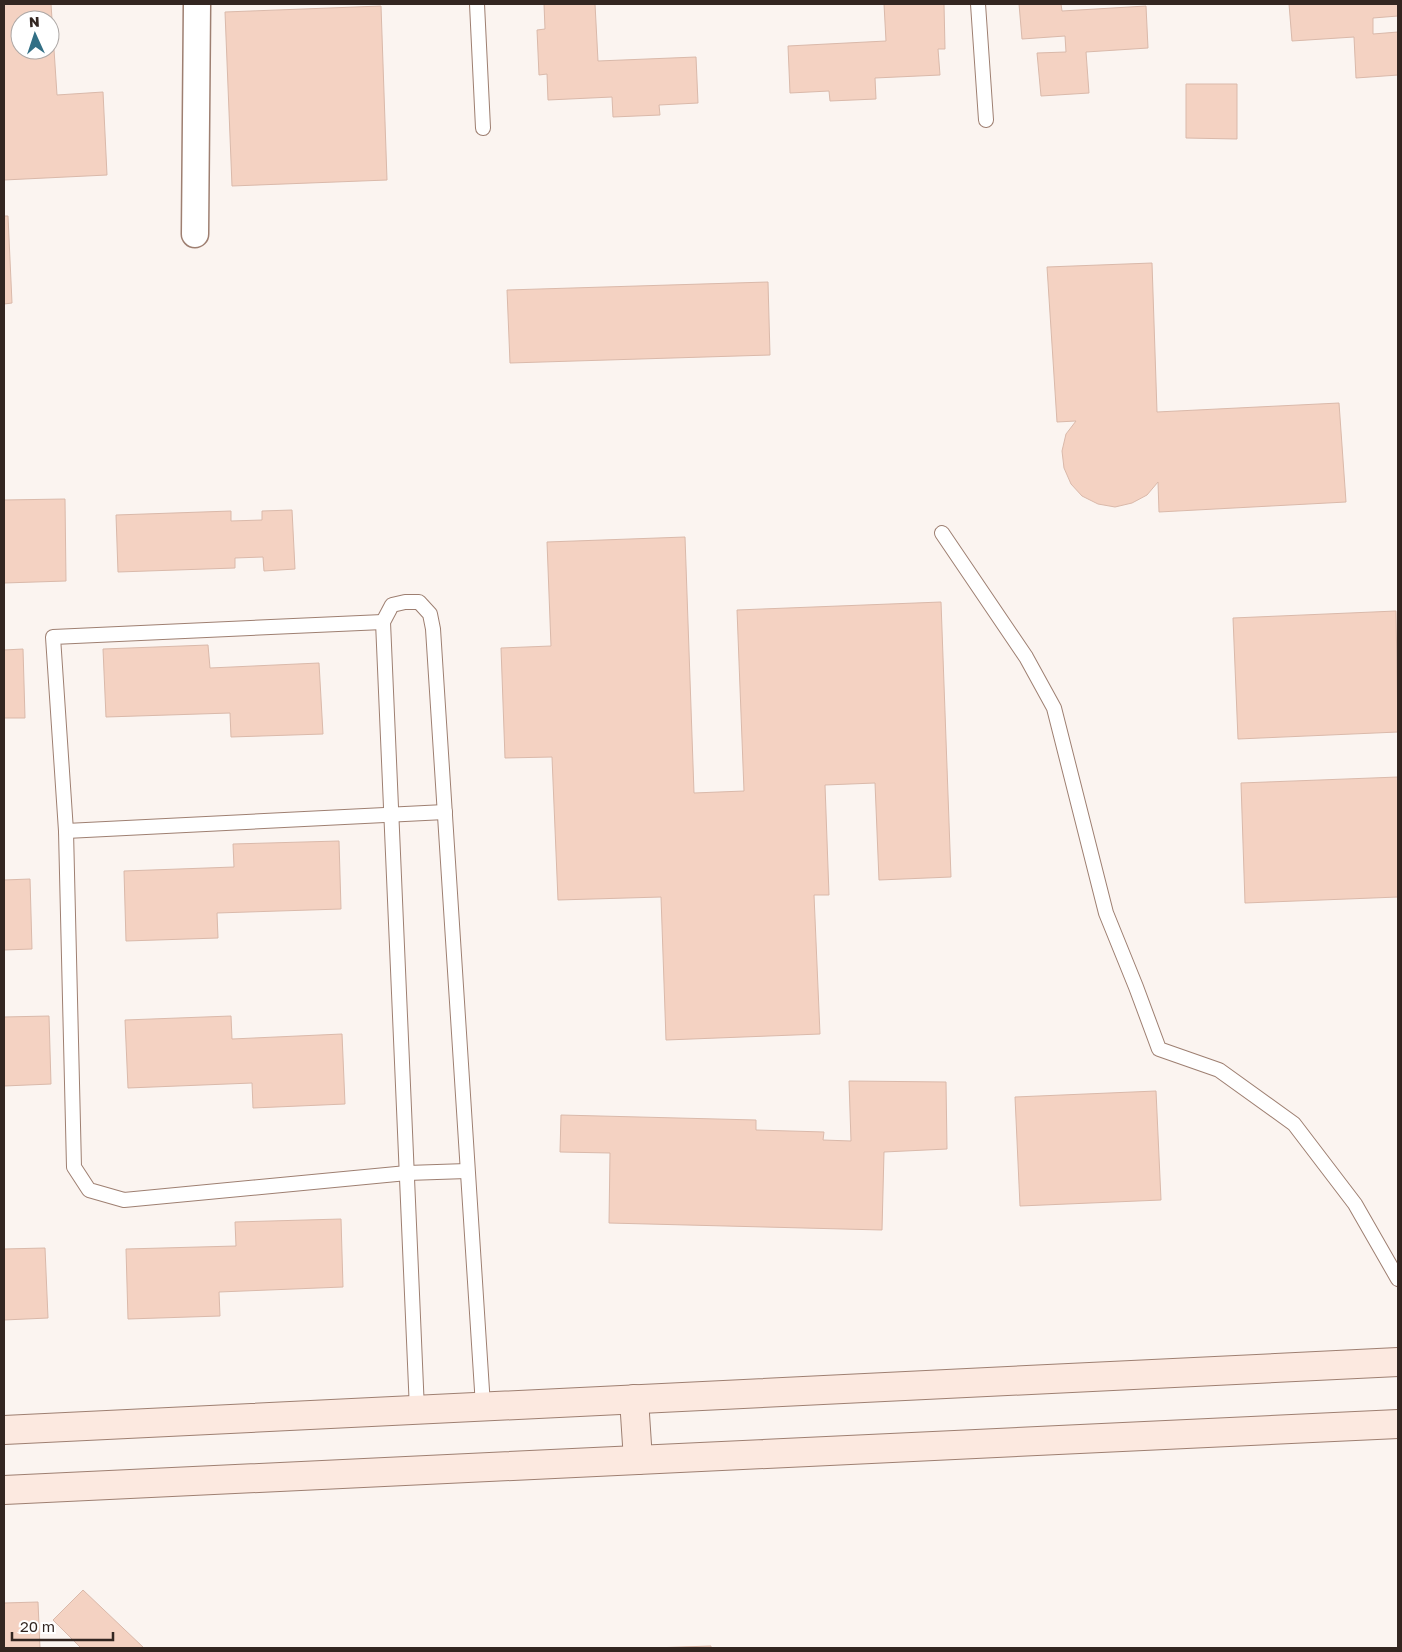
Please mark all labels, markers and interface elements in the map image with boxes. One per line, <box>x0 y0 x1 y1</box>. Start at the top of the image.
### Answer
north arrow <box>10 10 60 60</box>
text: N <box>29 13 40 30</box>
scale bar <box>12 1610 114 1642</box>
text: 20 m <box>20 1617 55 1635</box>

